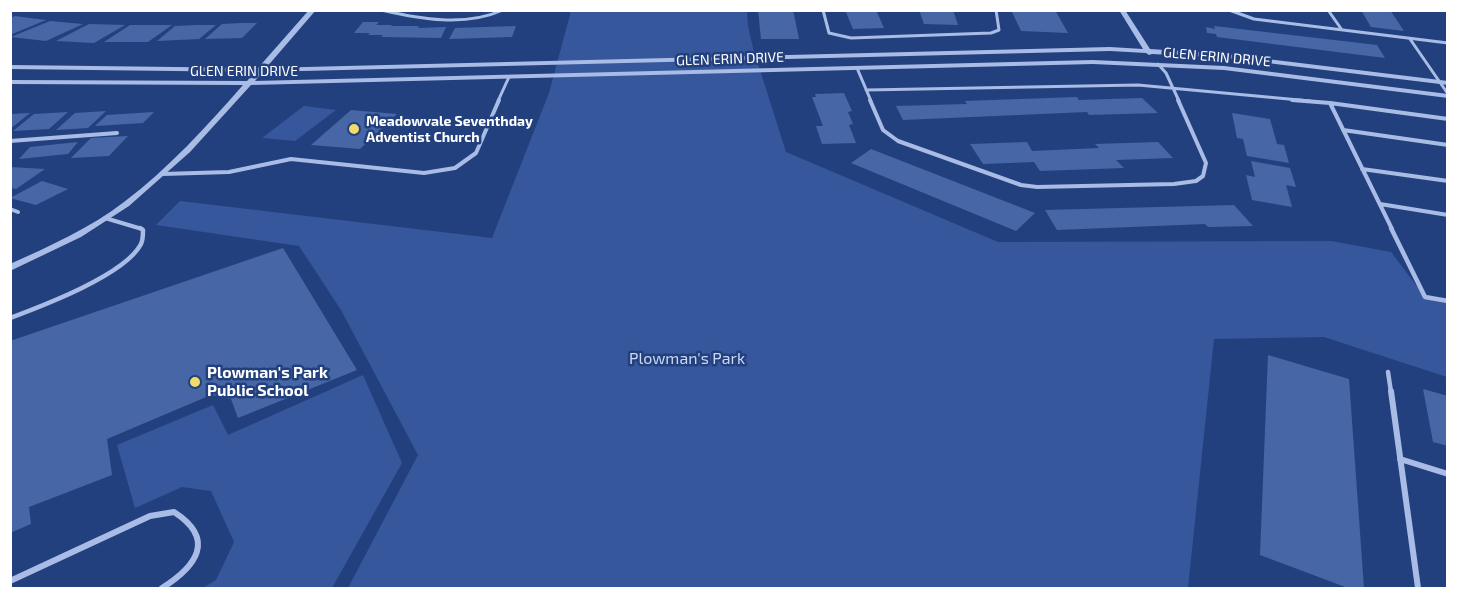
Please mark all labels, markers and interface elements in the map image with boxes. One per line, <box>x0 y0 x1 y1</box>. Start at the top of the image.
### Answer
street label: GLEN ERIN DRIVE <box>1162 44 1272 70</box>
street label: GLEN ERIN DRIVE <box>676 49 784 69</box>
street label: GLEN ERIN DRIVE <box>190 63 298 79</box>
place label: Meadowvale Seventhday Adventist Church <box>366 113 533 146</box>
marker: Meadowvale Seventhday Adventist Church <box>347 122 361 136</box>
park label: Plowman's Park <box>629 349 745 369</box>
place label: Plowman's Park Public School <box>207 363 328 401</box>
marker: Plowman's Park Public School <box>188 375 202 389</box>

